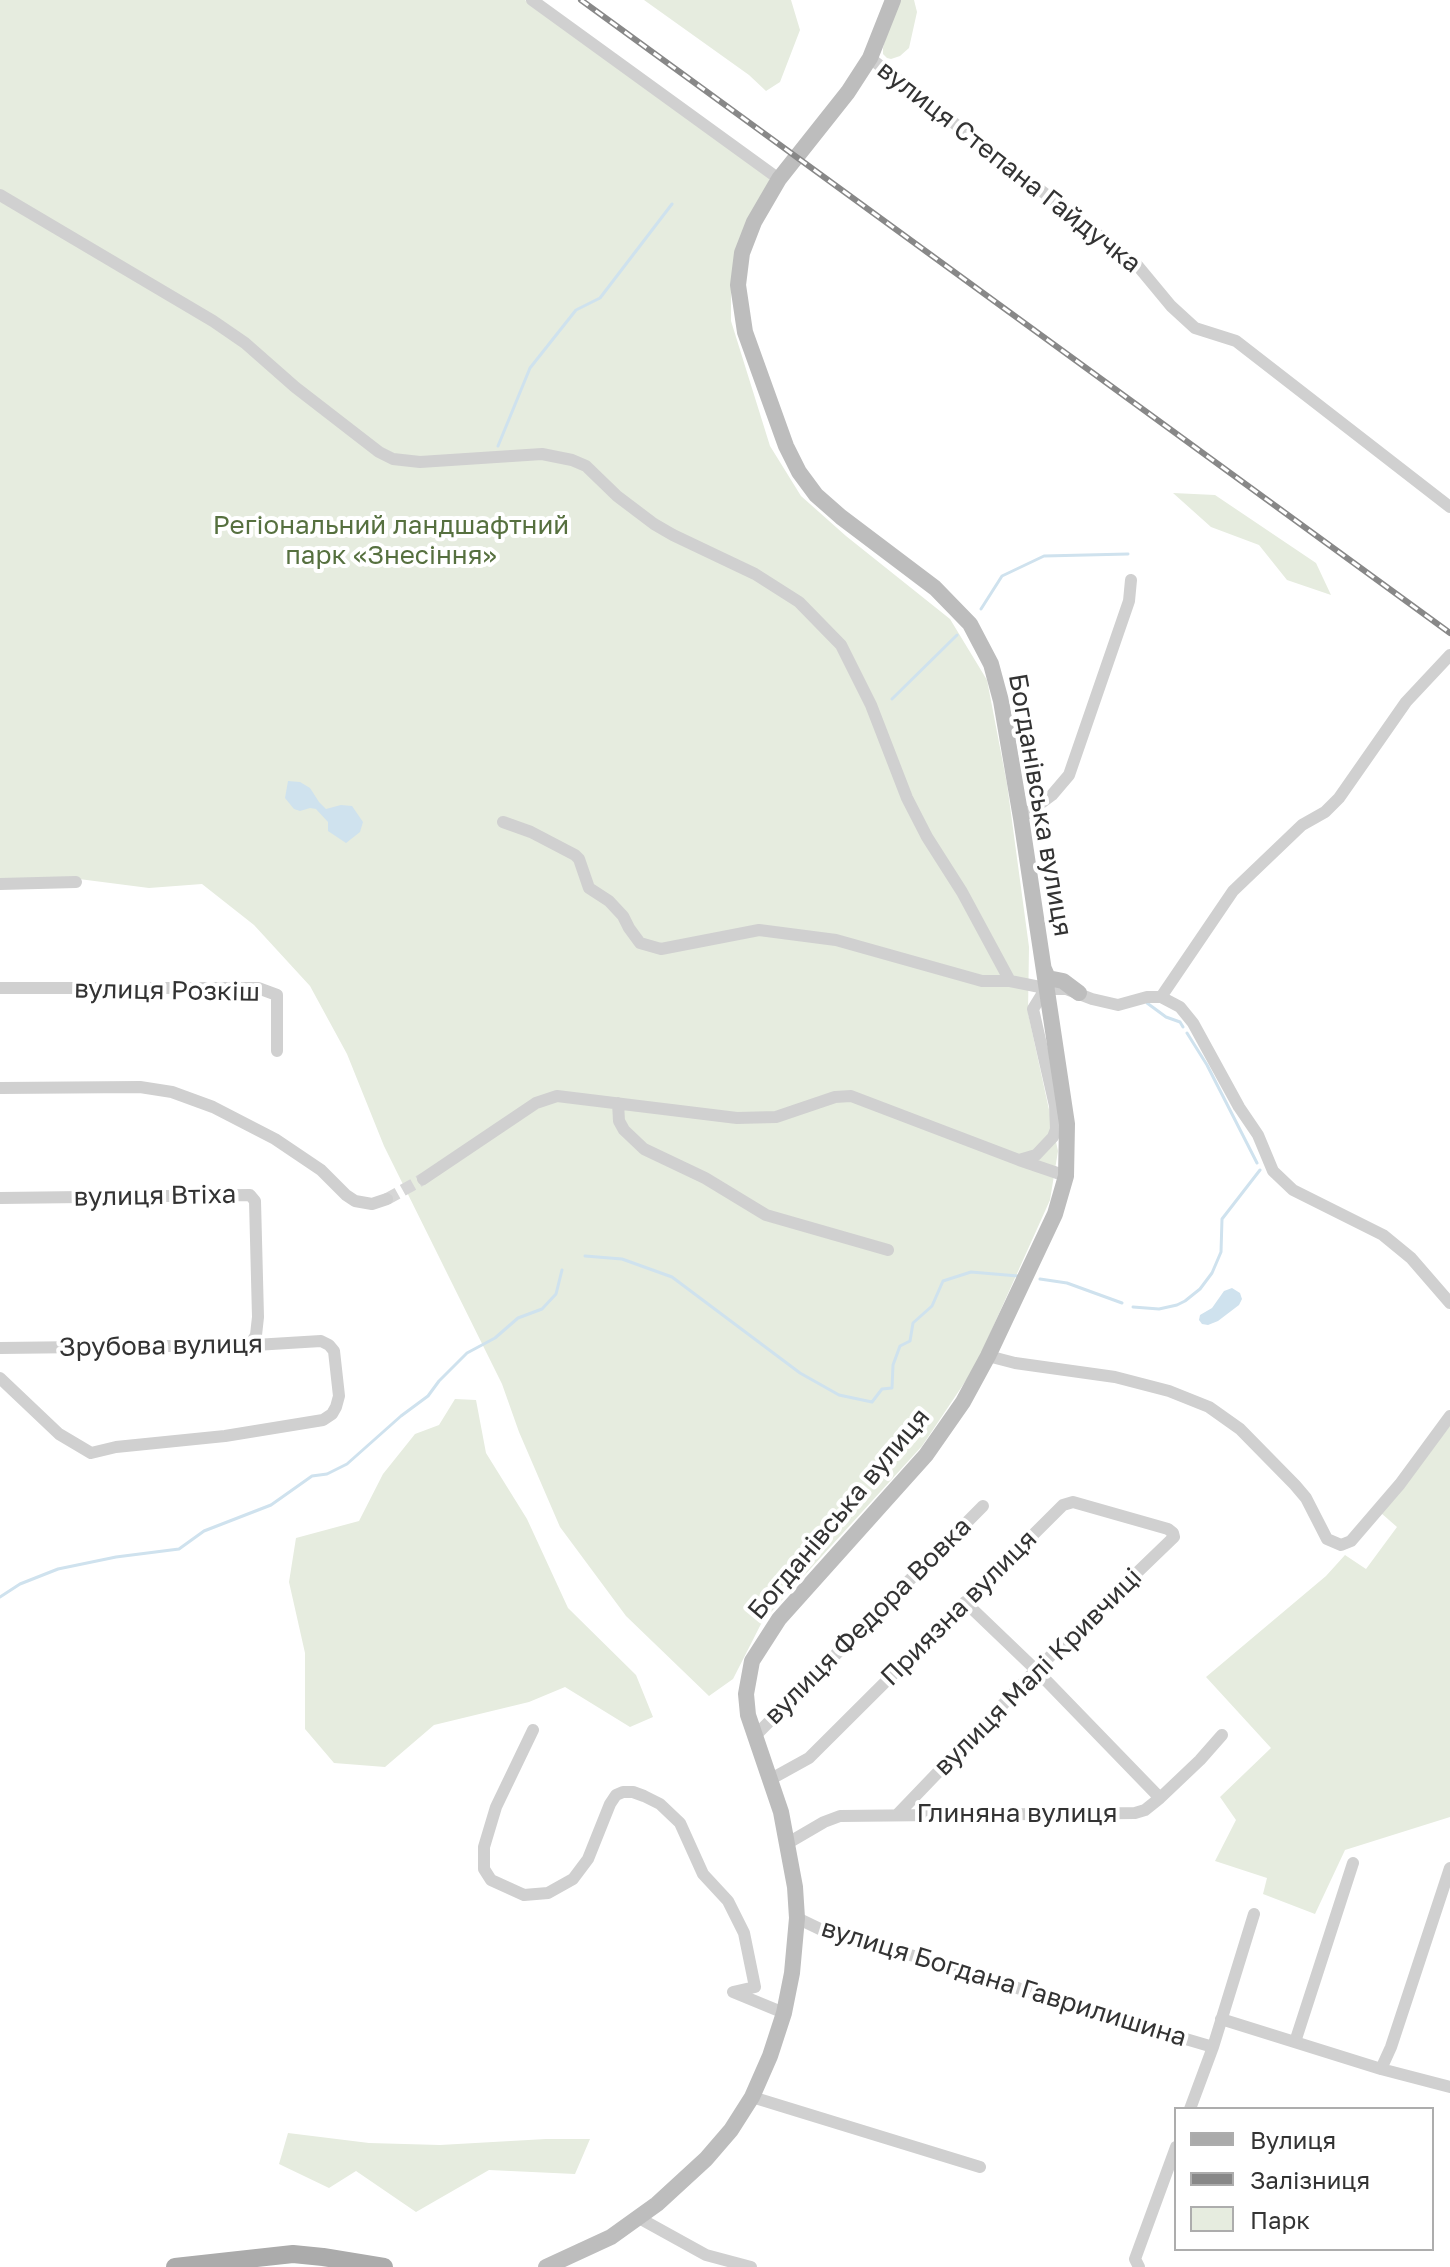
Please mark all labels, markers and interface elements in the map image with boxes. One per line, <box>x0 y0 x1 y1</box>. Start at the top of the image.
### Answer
street label: вулиця Степана Гайдучка <box>871 54 1147 280</box>
park label: Регіональний ландшафтний парк «Знесіння» <box>213 510 569 572</box>
street label: Богданівська вулиця <box>1002 671 1078 939</box>
street label: вулиця Розкіш <box>74 974 260 1008</box>
street label: вулиця Втіха <box>73 1179 237 1213</box>
street label: Зрубова вулиця <box>59 1329 263 1363</box>
street label: Богданівська вулиця <box>741 1402 937 1626</box>
street label: вулиця Федора Вовка <box>758 1511 978 1731</box>
street label: Приязна вулиця <box>875 1524 1043 1692</box>
street label: вулиця Малі Кривчиці <box>928 1562 1148 1782</box>
street label: Глиняна вулиця <box>917 1798 1117 1830</box>
street label: вулиця Богдана Гаврилишина <box>818 1912 1190 2054</box>
legend <box>1174 2107 1434 2251</box>
text: Вулиця <box>1250 2125 1336 2154</box>
text: Залізниця <box>1250 2165 1370 2194</box>
text: Парк <box>1250 2205 1310 2234</box>

